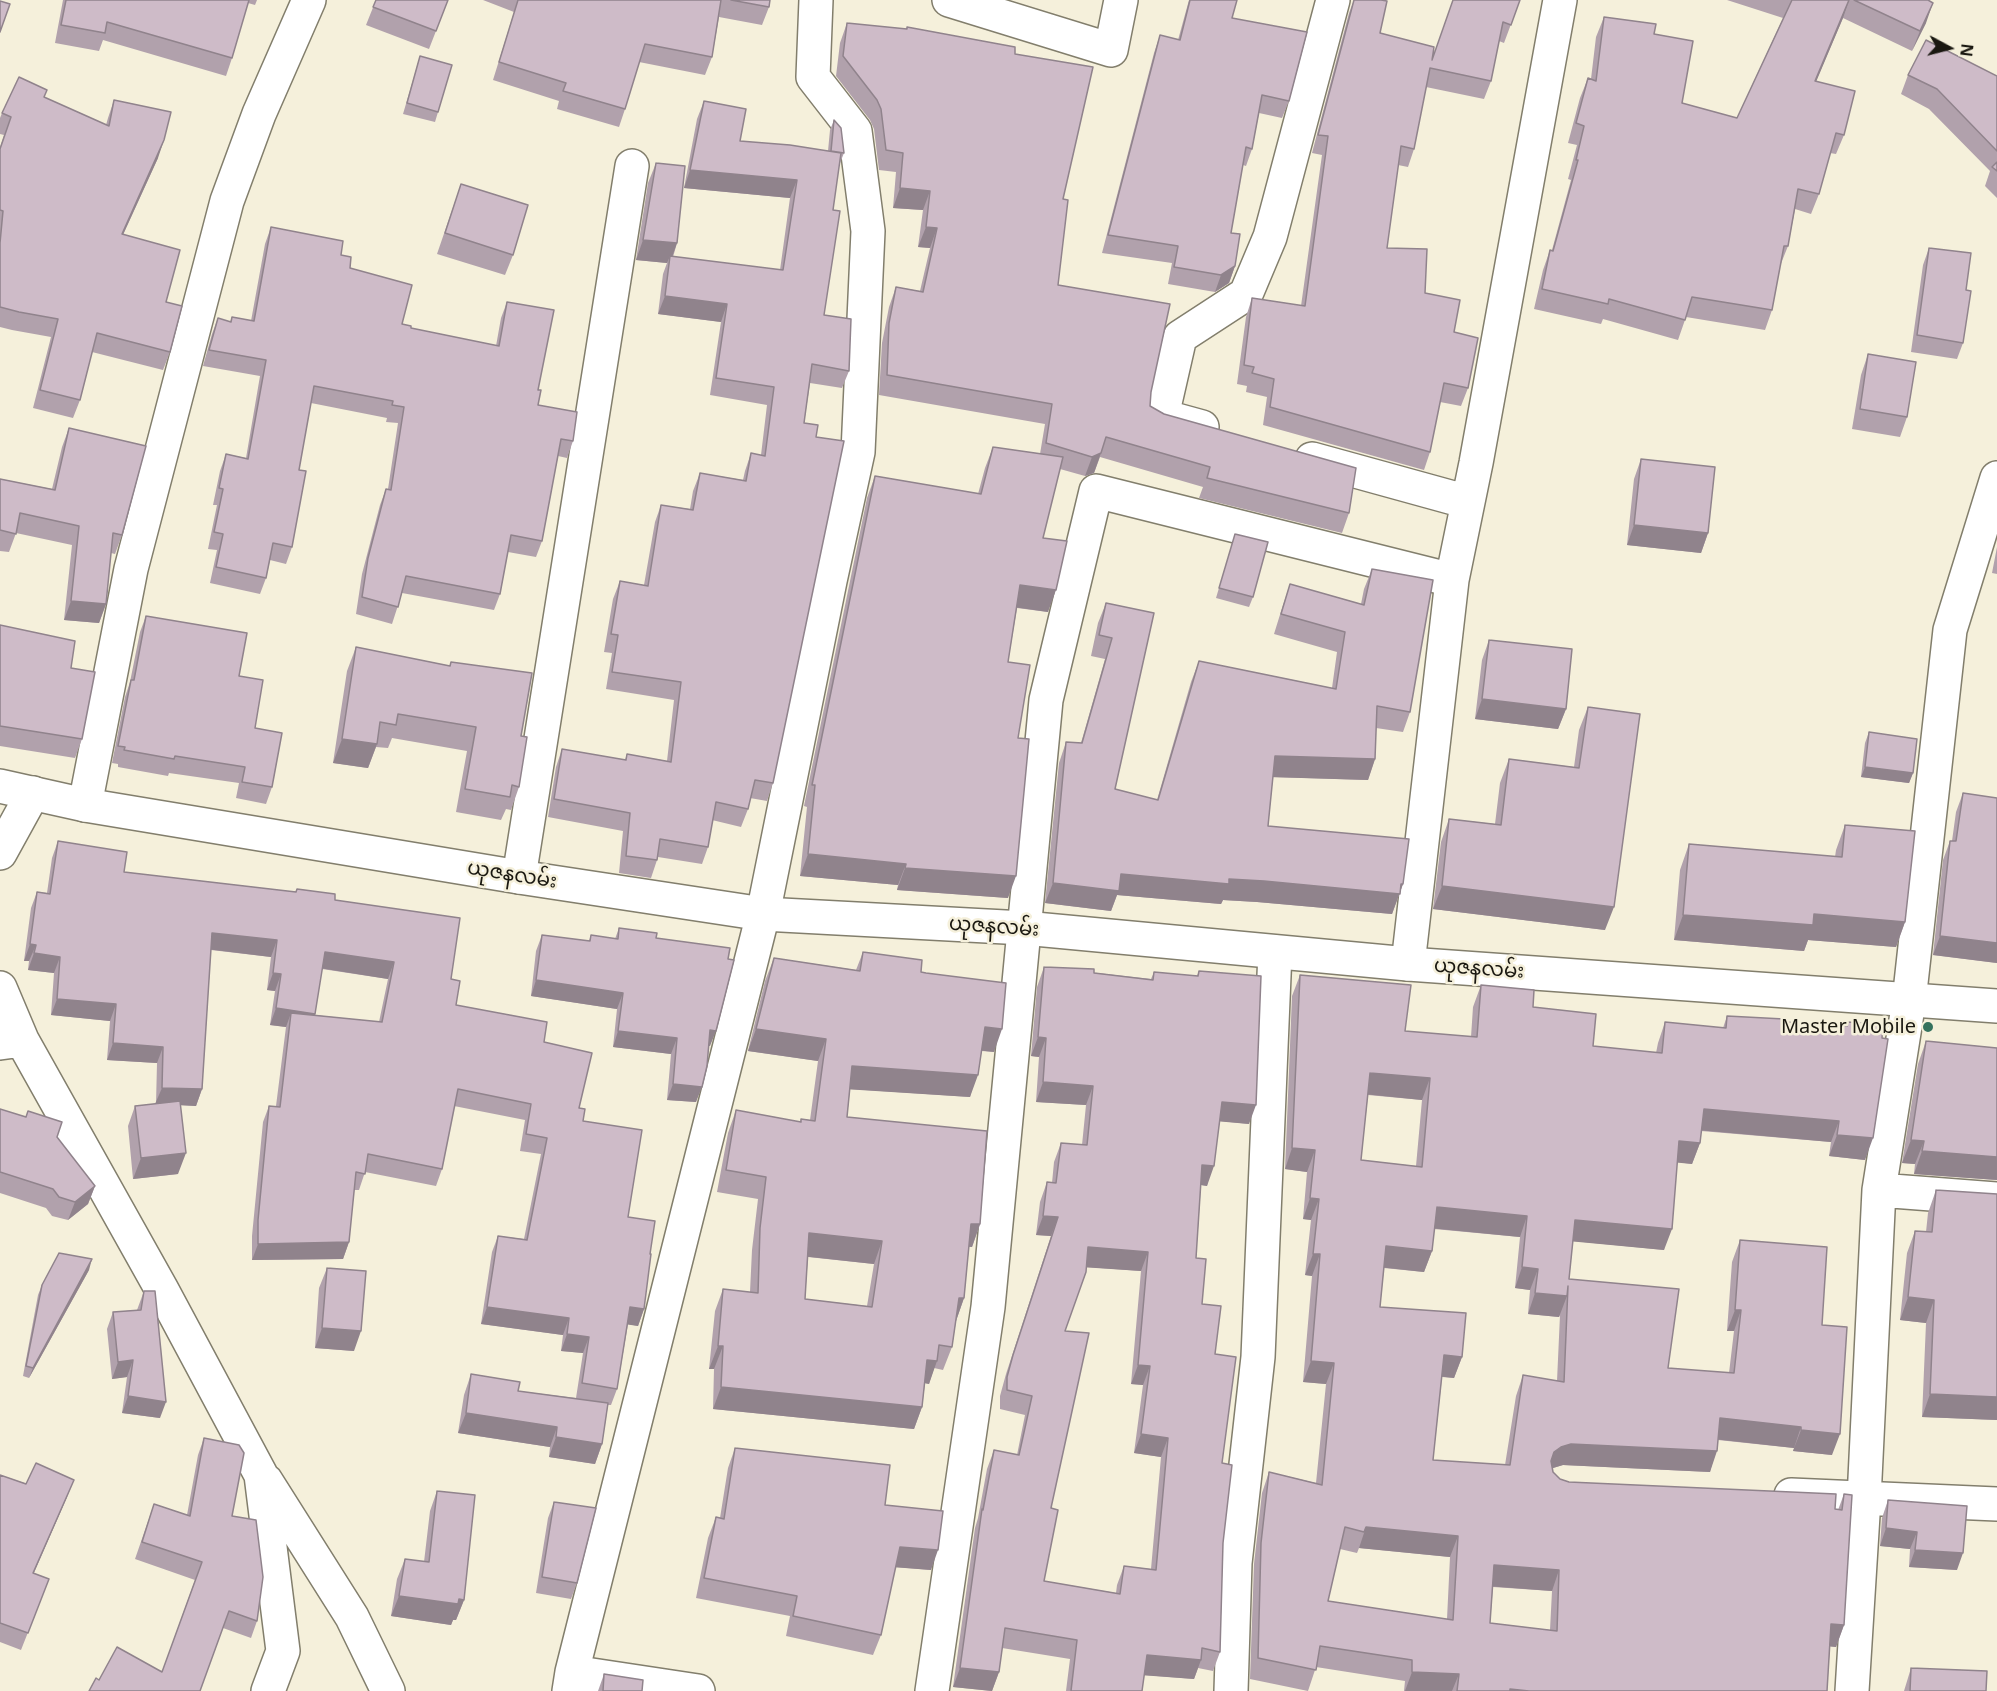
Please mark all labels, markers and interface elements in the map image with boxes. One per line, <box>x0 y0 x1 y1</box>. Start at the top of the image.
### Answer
north arrow <box>1919 18 1979 78</box>
text: N <box>1955 42 1979 58</box>
street label: ယုဇနလမ်း <box>465 856 559 894</box>
street label: ယုဇနလမ်း <box>948 912 1040 942</box>
street label: ယုဇနလမ်း <box>1433 954 1525 984</box>
place label: Master Mobile <box>1781 1015 1916 1039</box>
marker: Master Mobile <box>1921 1020 1935 1034</box>

